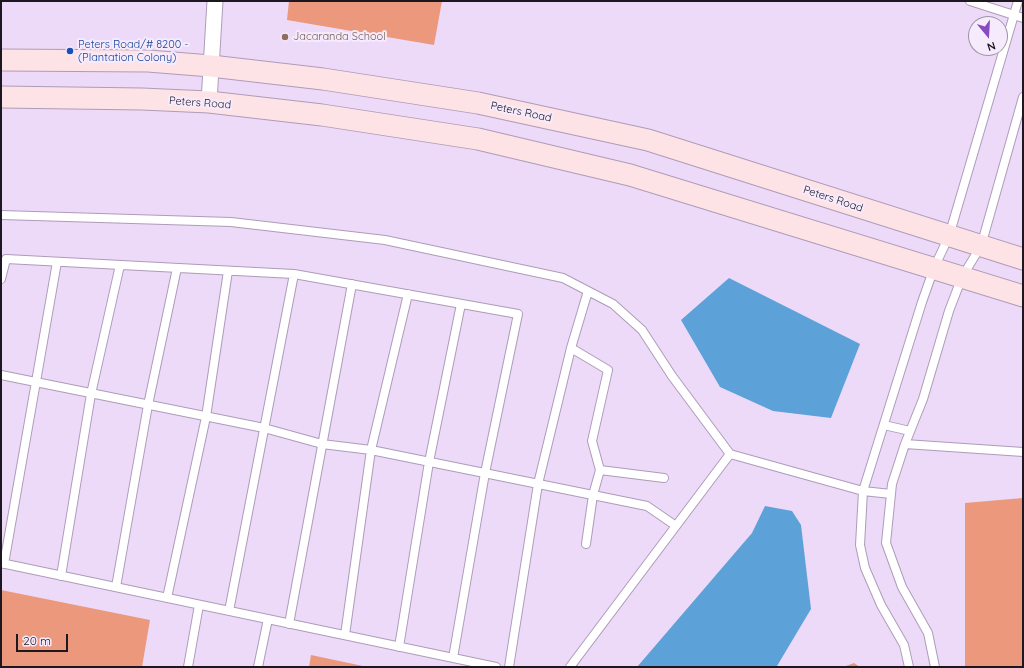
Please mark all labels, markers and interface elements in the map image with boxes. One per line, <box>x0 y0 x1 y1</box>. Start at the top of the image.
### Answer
north arrow <box>968 16 1008 56</box>
place label: Jacaranda School <box>293 30 386 44</box>
marker: Jacaranda School <box>280 32 290 42</box>
place label: Peters Road/# 8200 - (Plantation Colony) <box>78 38 189 64</box>
text: N <box>985 39 997 54</box>
marker: Peters Road/# 8200 - (Plantation Colony) <box>65 46 75 56</box>
street label: Peters Road <box>168 94 232 112</box>
street label: Peters Road <box>489 99 553 125</box>
street label: Peters Road <box>801 183 865 215</box>
scale bar <box>18 626 70 652</box>
text: 20 m <box>23 633 51 648</box>

